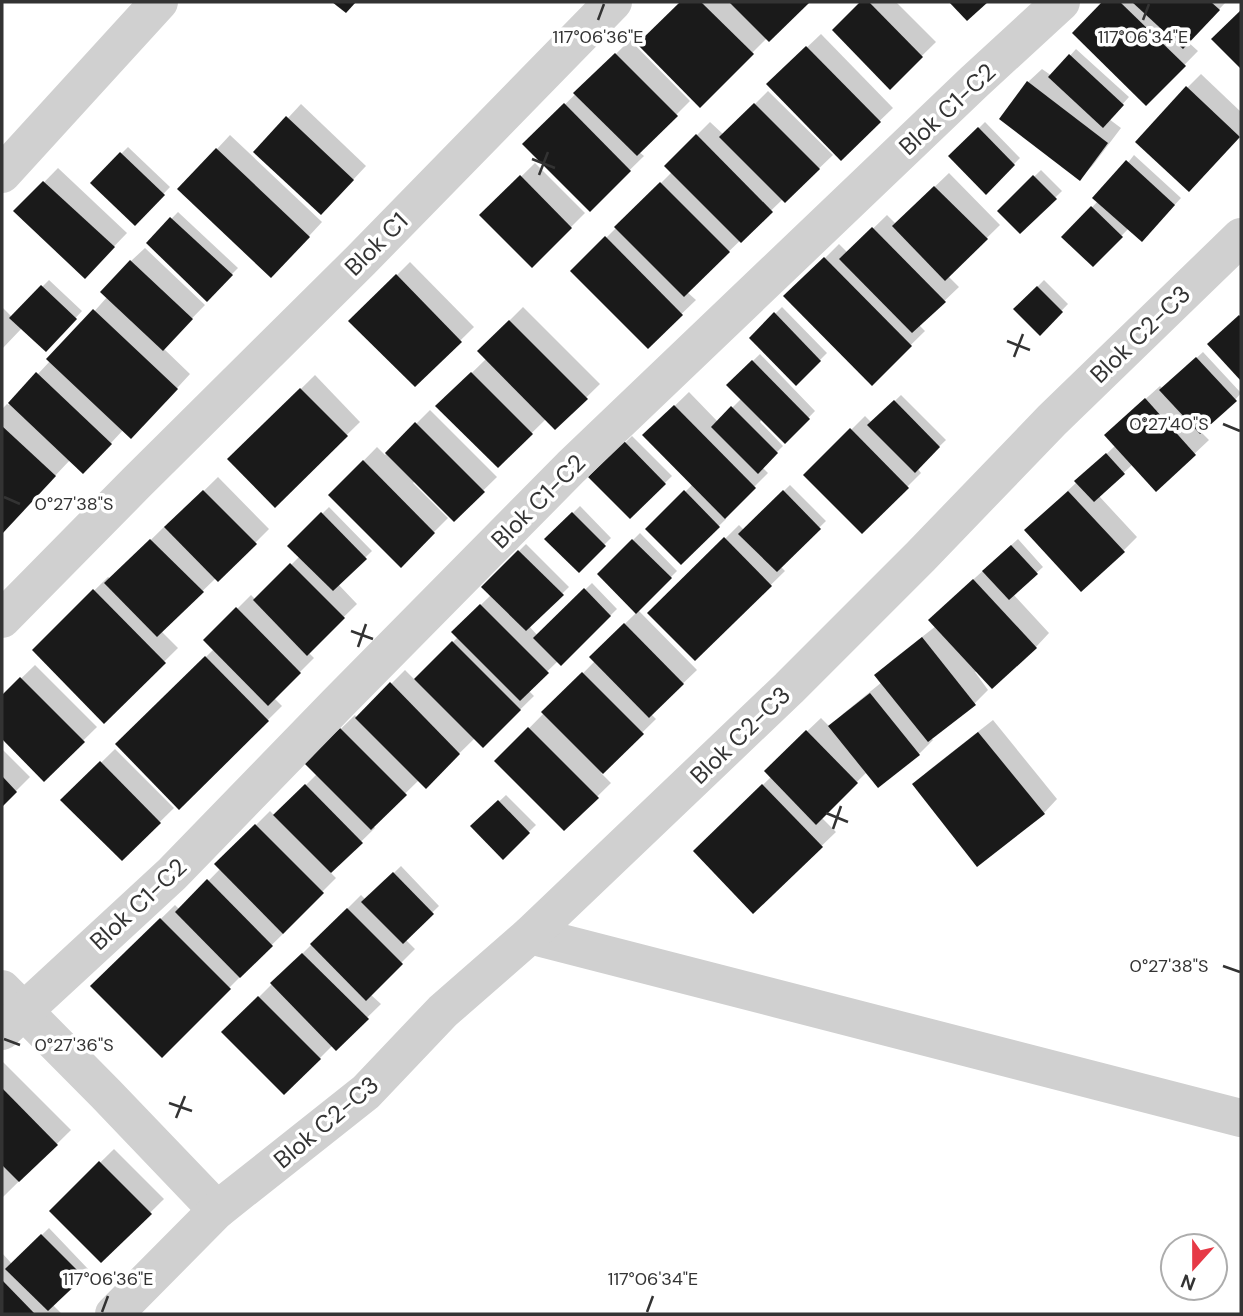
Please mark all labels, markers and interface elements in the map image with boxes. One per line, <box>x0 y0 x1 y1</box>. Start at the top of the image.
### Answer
text: 117°06'36"E <box>553 25 643 49</box>
text: 117°06'34"E <box>1098 25 1188 49</box>
street label: Blok C1-C2 <box>892 56 1002 162</box>
street label: Blok C1 <box>338 206 414 282</box>
street label: Blok C2-C3 <box>1083 278 1197 390</box>
text: 0°27'40"S <box>1129 412 1209 436</box>
street label: Blok C1-C2 <box>484 447 592 555</box>
text: 0°27'38"S <box>35 492 113 516</box>
street label: Blok C2-C3 <box>683 679 797 791</box>
street label: Blok C1-C2 <box>83 851 193 957</box>
text: 0°27'38"S <box>1130 954 1208 978</box>
text: 0°27'36"S <box>34 1033 114 1057</box>
street label: Blok C2-C3 <box>267 1069 385 1175</box>
north arrow <box>1159 1232 1229 1302</box>
text: 117°06'36"E <box>63 1267 153 1291</box>
text: 117°06'34"E <box>608 1267 698 1291</box>
text: N <box>1177 1268 1199 1297</box>

